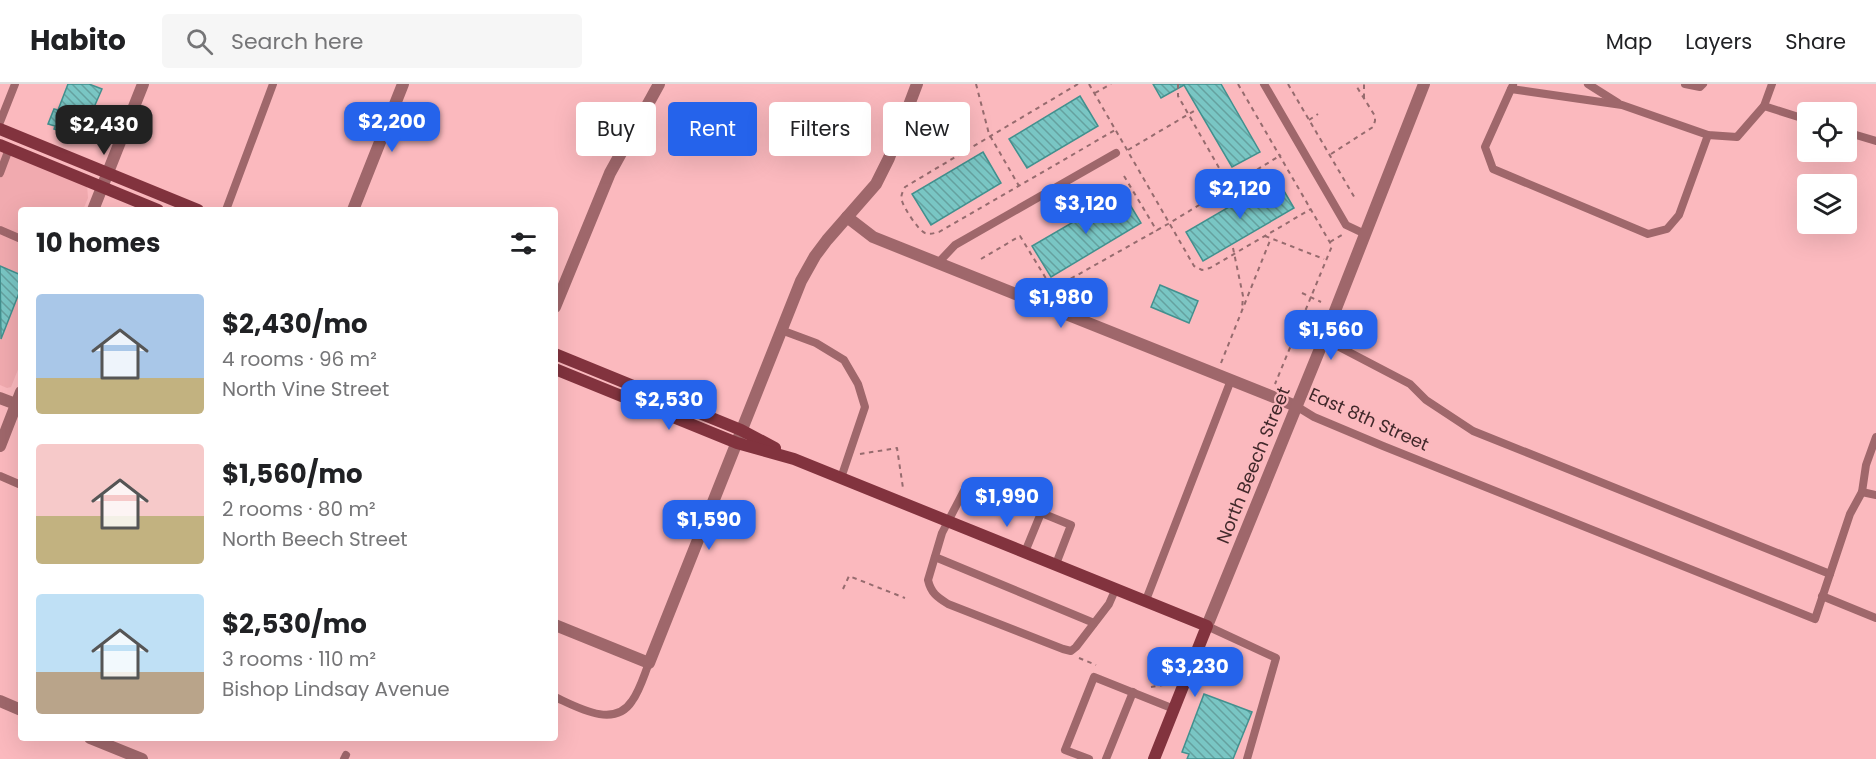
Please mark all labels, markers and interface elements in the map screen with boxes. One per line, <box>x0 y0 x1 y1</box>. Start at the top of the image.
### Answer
search box <box>162 14 582 68</box>
text: Habito <box>30 21 126 60</box>
icon: search <box>183 25 216 58</box>
text: Search here <box>231 26 363 57</box>
text: Map <box>1606 27 1652 56</box>
text: Layers <box>1685 27 1752 56</box>
text: Share <box>1785 27 1846 56</box>
pin: $2,200 <box>343 102 441 153</box>
chip: Buy <box>576 102 656 156</box>
chip: Rent <box>668 102 757 156</box>
chip: Filters <box>769 102 871 156</box>
chip: New <box>883 102 970 156</box>
map controls <box>1797 102 1857 234</box>
button: locate <box>1797 102 1857 162</box>
pin: $2,430 <box>55 105 153 156</box>
text: $2,200 <box>358 107 426 135</box>
text: $2,430 <box>70 110 139 138</box>
pin: $2,120 <box>1191 169 1289 220</box>
text: $2,120 <box>1209 174 1271 202</box>
button: layers <box>1797 174 1857 234</box>
pin: $3,120 <box>1037 184 1135 235</box>
text: $3,120 <box>1055 189 1117 217</box>
text: 10 homes <box>36 225 160 261</box>
icon: filters <box>507 227 540 260</box>
pin: $1,980 <box>1012 278 1110 329</box>
text: $1,980 <box>1029 283 1093 311</box>
text: $2,430/mo <box>222 306 368 342</box>
pin: $1,560 <box>1282 310 1380 361</box>
text: $1,560 <box>1298 315 1364 343</box>
icon: home <box>84 318 156 390</box>
text: 4 rooms · 96 m² <box>222 345 377 373</box>
text: North Vine Street <box>222 375 389 403</box>
pin: $2,530 <box>620 380 718 431</box>
street label: East 8th Street <box>1305 381 1433 457</box>
street label: North Beech Street <box>1210 383 1296 547</box>
text: $2,530 <box>635 385 703 413</box>
text: $1,560/mo <box>222 456 363 492</box>
icon: home <box>84 468 156 540</box>
pin: $1,990 <box>958 477 1056 528</box>
text: $1,990 <box>975 482 1039 510</box>
text: 2 rooms · 80 m² <box>222 495 376 523</box>
pin: $1,590 <box>660 500 758 551</box>
text: $1,590 <box>677 505 741 533</box>
text: North Beech Street <box>222 525 408 553</box>
text: $2,530/mo <box>222 606 367 642</box>
icon: home <box>84 618 156 690</box>
text: 3 rooms · 110 m² <box>222 645 376 673</box>
pin: $3,230 <box>1146 647 1244 698</box>
text: $3,230 <box>1161 652 1229 680</box>
text: Bishop Lindsay Avenue <box>222 675 450 703</box>

